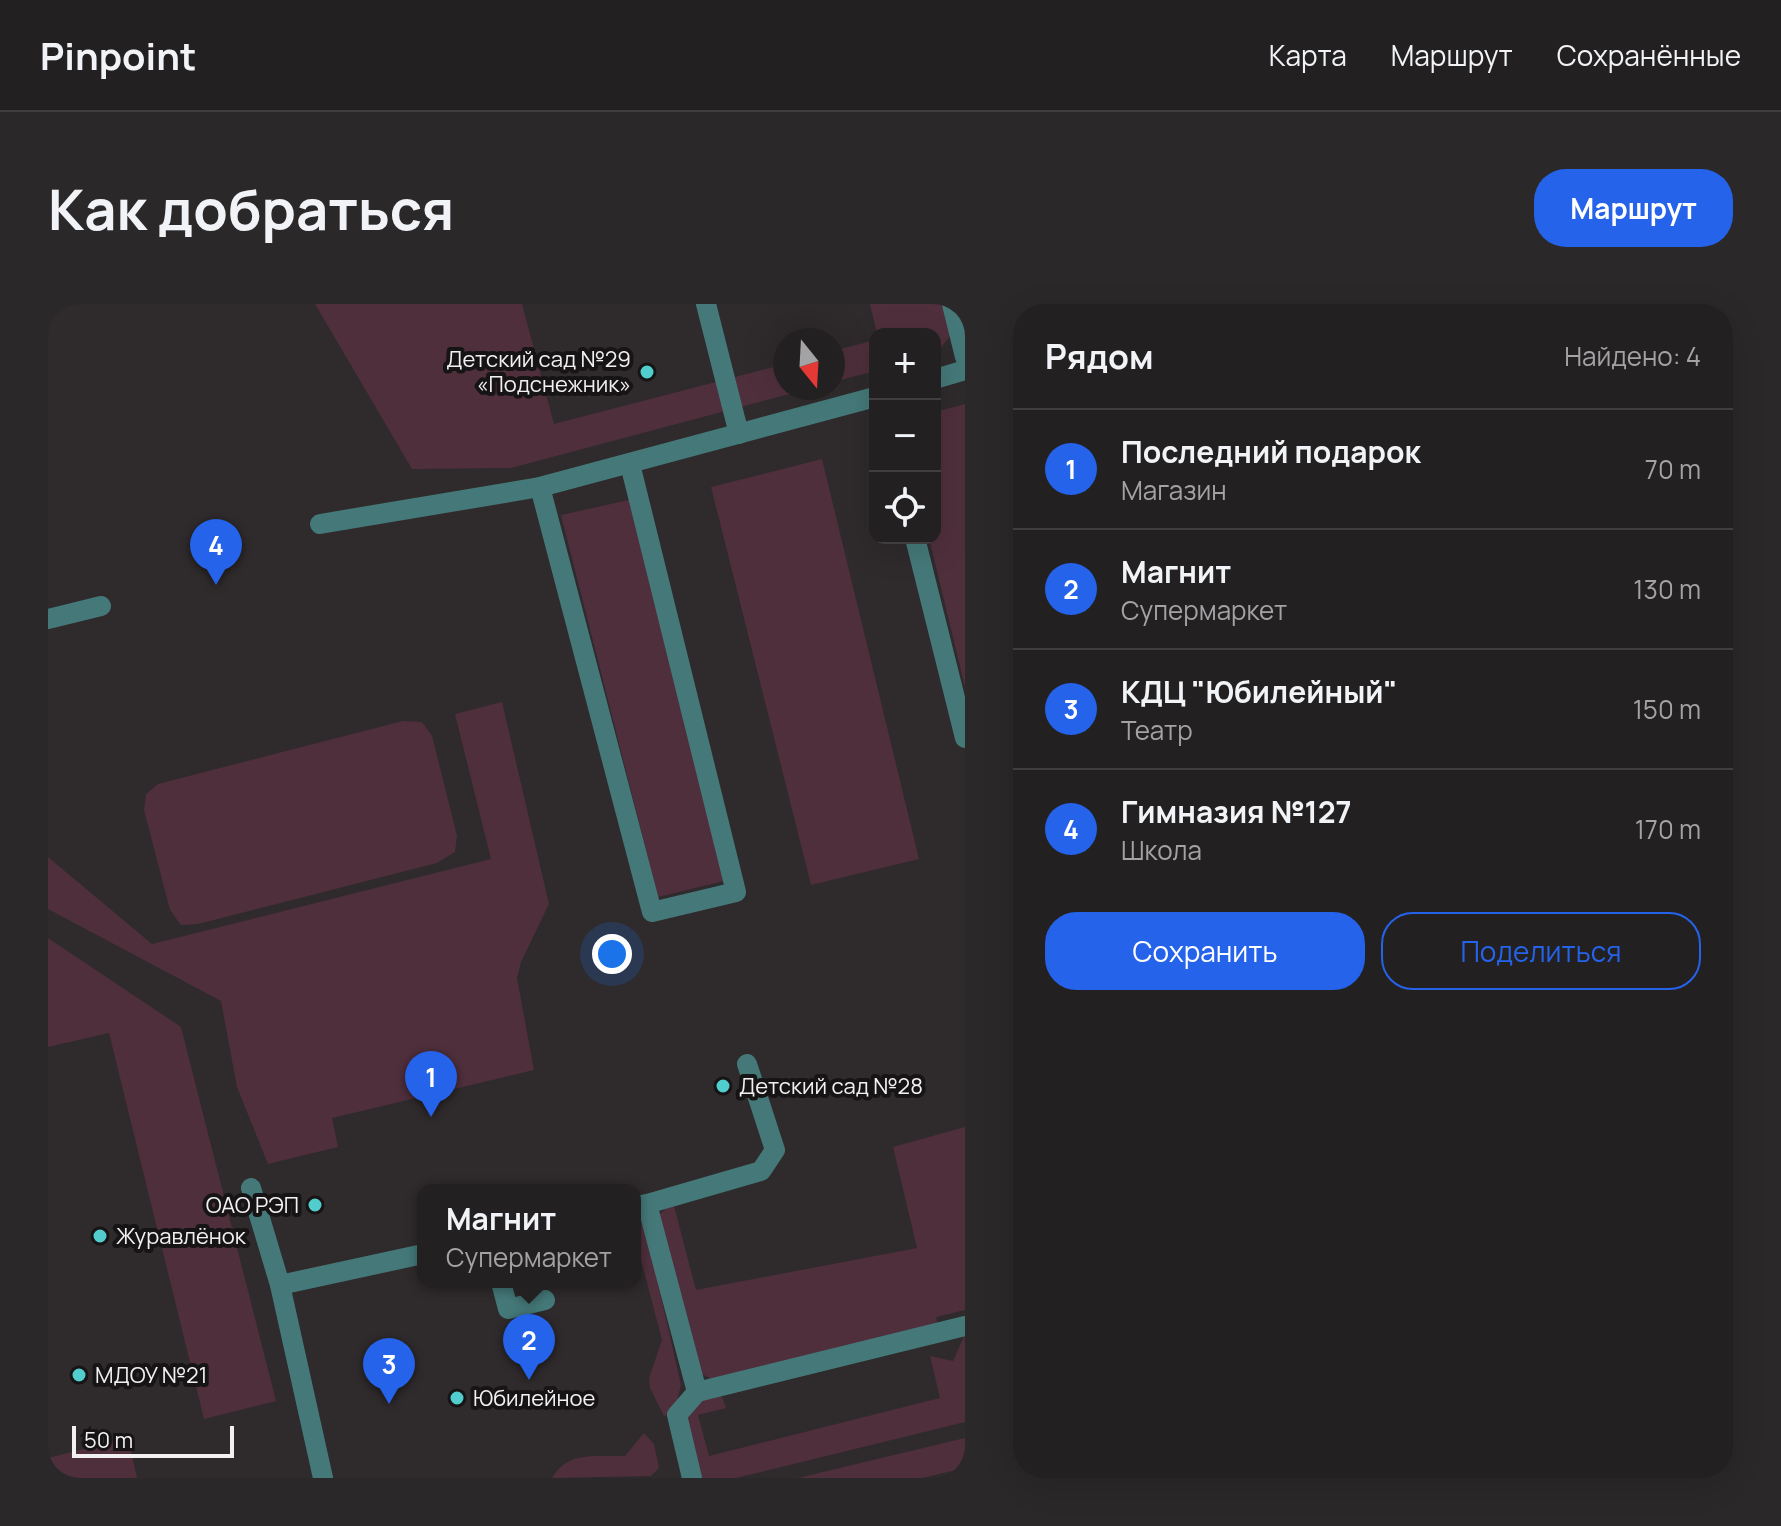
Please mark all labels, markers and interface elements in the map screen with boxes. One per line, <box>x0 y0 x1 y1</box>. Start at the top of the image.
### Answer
text: Pinpoint <box>40 29 196 81</box>
text: Карта <box>1269 36 1347 74</box>
text: Маршрут <box>1391 36 1513 74</box>
text: Сохранённые <box>1557 36 1741 74</box>
button: Маршрут <box>1534 169 1733 247</box>
text: Как добраться <box>48 170 454 247</box>
north arrow <box>773 328 845 400</box>
map controls <box>869 328 941 544</box>
button: + <box>869 328 941 400</box>
text: Рядом <box>1045 333 1154 379</box>
text: Найдено: 4 <box>1564 338 1701 374</box>
place label: Детский сад №29 «Подснежник» <box>446 344 631 399</box>
marker: Детский сад №29 «Подснежник» <box>638 363 656 381</box>
button: − <box>869 400 941 472</box>
text: Последний подарок <box>1121 431 1421 472</box>
text: 1 <box>1065 451 1077 487</box>
text: 70 m <box>1645 451 1701 487</box>
button: locate <box>869 472 941 544</box>
text: Магазин <box>1121 472 1227 508</box>
pin: 4 <box>190 519 242 585</box>
text: Магнит <box>1121 551 1231 592</box>
text: 2 <box>1063 571 1079 607</box>
text: 130 m <box>1633 571 1701 607</box>
text: Супермаркет <box>1121 592 1287 628</box>
text: КДЦ "Юбилейный" <box>1121 671 1398 712</box>
text: 3 <box>1063 691 1079 727</box>
text: 150 m <box>1633 691 1701 727</box>
text: Театр <box>1121 712 1193 748</box>
text: Гимназия №127 <box>1121 791 1352 832</box>
text: 4 <box>1063 811 1079 847</box>
text: 170 m <box>1635 811 1701 847</box>
text: Школа <box>1121 832 1202 868</box>
button: Сохранить <box>1045 912 1365 990</box>
button: Поделиться <box>1381 912 1701 990</box>
your location <box>592 934 632 974</box>
pin: 1 <box>405 1051 457 1117</box>
place label: Детский сад №28 <box>739 1071 923 1101</box>
marker: Детский сад №28 <box>714 1077 732 1095</box>
popup <box>417 1184 641 1288</box>
place label: ОАО РЭП <box>206 1190 299 1220</box>
marker: ОАО РЭП <box>306 1196 324 1214</box>
text: Магнит <box>446 1198 556 1239</box>
place label: Журавлёнок <box>116 1221 247 1251</box>
marker: Журавлёнок <box>91 1227 109 1245</box>
text: Супермаркет <box>446 1239 612 1275</box>
pin: 2 <box>503 1314 555 1380</box>
pin: 3 <box>363 1338 415 1404</box>
place label: МДОУ №21 <box>95 1360 207 1390</box>
marker: МДОУ №21 <box>70 1366 88 1384</box>
place label: Юбилейное <box>473 1383 596 1413</box>
marker: Юбилейное <box>448 1389 466 1407</box>
scale bar <box>72 1422 234 1458</box>
text: 50 m <box>84 1425 133 1455</box>

